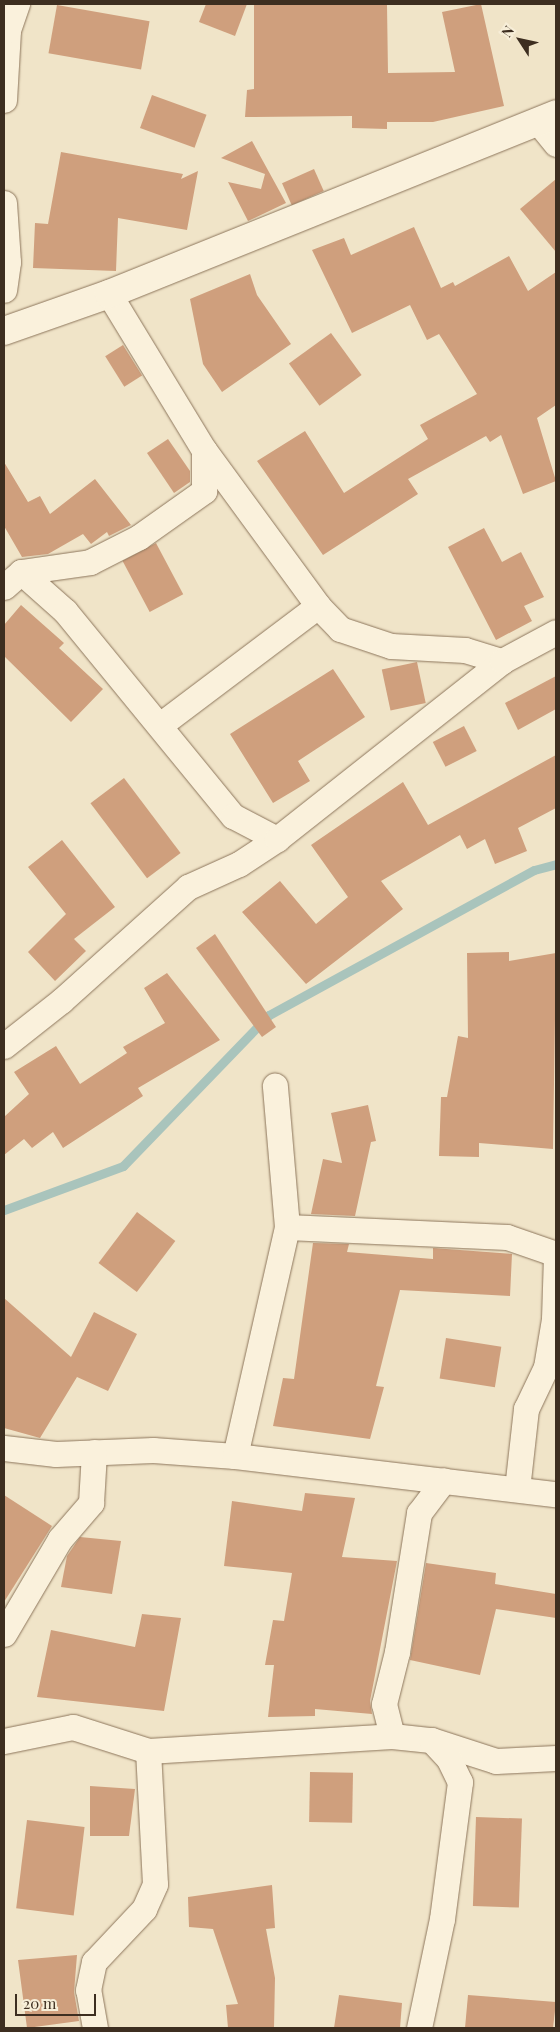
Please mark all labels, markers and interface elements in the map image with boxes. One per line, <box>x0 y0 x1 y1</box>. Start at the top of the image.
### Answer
north arrow <box>495 15 545 65</box>
text: N <box>497 22 518 41</box>
scale bar <box>18 1984 99 2016</box>
text: 20 m <box>23 1993 56 2013</box>

